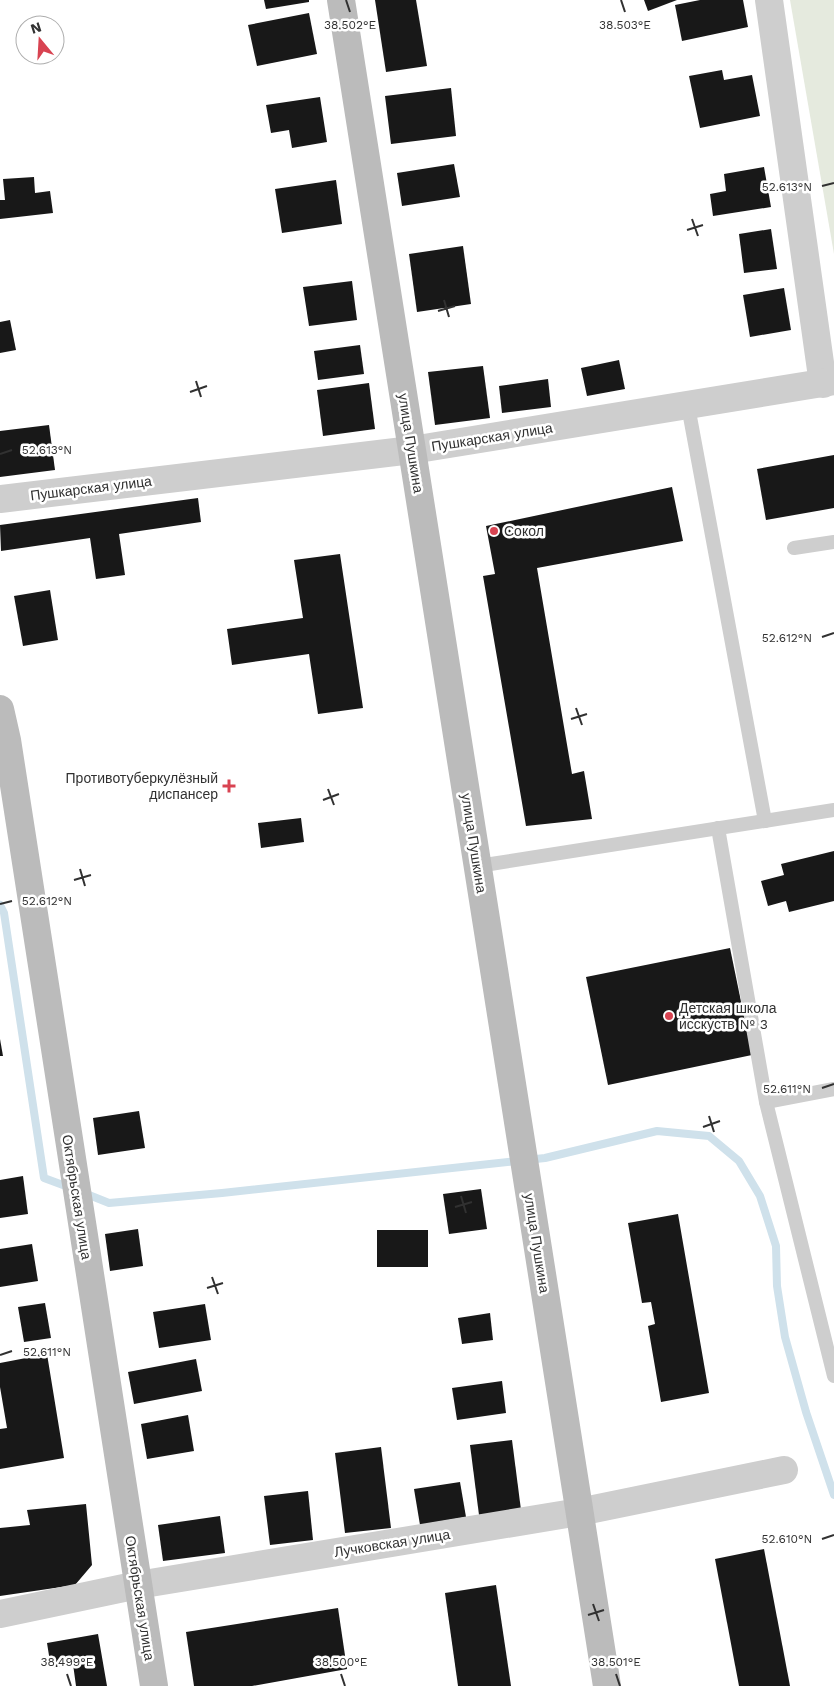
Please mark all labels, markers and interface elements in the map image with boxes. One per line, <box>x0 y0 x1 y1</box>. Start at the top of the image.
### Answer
north arrow <box>15 15 65 65</box>
text: N <box>29 18 43 37</box>
text: 38.502°E <box>324 18 376 32</box>
text: 38.503°E <box>599 18 651 32</box>
text: 52.613°N <box>762 180 812 194</box>
street label: улица Пушкина <box>395 392 427 494</box>
street label: Пушкарская улица <box>430 419 554 454</box>
text: 52.613°N <box>22 443 72 457</box>
street label: Пушкарская улица <box>29 473 153 503</box>
place label: Сокол <box>504 523 544 539</box>
marker: Сокол <box>488 525 500 537</box>
text: 52.612°N <box>762 631 812 645</box>
place label: Противотуберкулёзный диспансер <box>66 770 218 802</box>
marker: Противотуберкулёзный диспансер <box>222 779 236 793</box>
street label: улица Пушкина <box>458 792 490 894</box>
text: 52.612°N <box>22 894 72 908</box>
place label: Детская школа исскуств № 3 <box>679 1000 777 1032</box>
marker: Детская школа исскуств № 3 <box>663 1010 675 1022</box>
text: 52.611°N <box>763 1082 811 1096</box>
street label: Октябрьская улица <box>59 1133 95 1261</box>
street label: улица Пушкина <box>521 1192 553 1294</box>
text: 52.611°N <box>23 1345 71 1359</box>
street label: Лучковская улица <box>333 1526 451 1560</box>
text: 52.610°N <box>762 1532 812 1546</box>
street label: Октябрьская улица <box>122 1534 158 1662</box>
text: 38.499°E <box>41 1655 94 1669</box>
text: 38.500°E <box>315 1655 368 1669</box>
text: 38.501°E <box>591 1655 641 1669</box>

